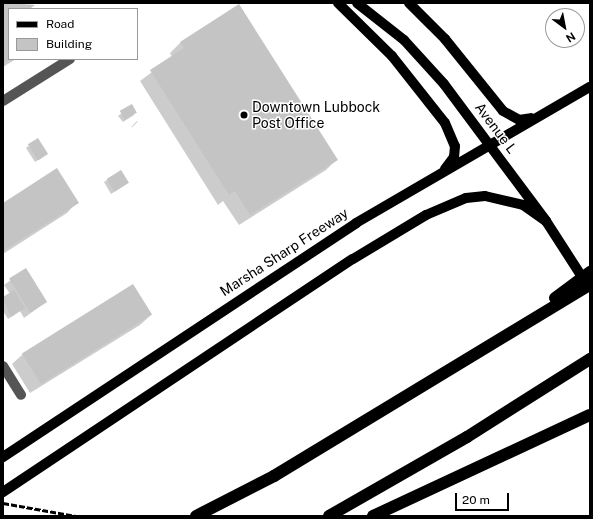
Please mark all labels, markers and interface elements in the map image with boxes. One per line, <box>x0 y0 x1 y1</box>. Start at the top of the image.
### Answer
legend <box>8 8 138 60</box>
north arrow <box>545 8 585 48</box>
text: Road <box>46 17 74 31</box>
text: N <box>564 30 578 45</box>
text: Building <box>46 37 92 51</box>
place label: Downtown Lubbock Post Office <box>252 99 380 132</box>
street label: Avenue L <box>471 99 521 157</box>
marker: Downtown Lubbock Post Office <box>239 110 249 120</box>
street label: Marsha Sharp Freeway <box>217 204 351 300</box>
scale bar <box>457 485 511 511</box>
text: 20 m <box>462 493 490 507</box>

